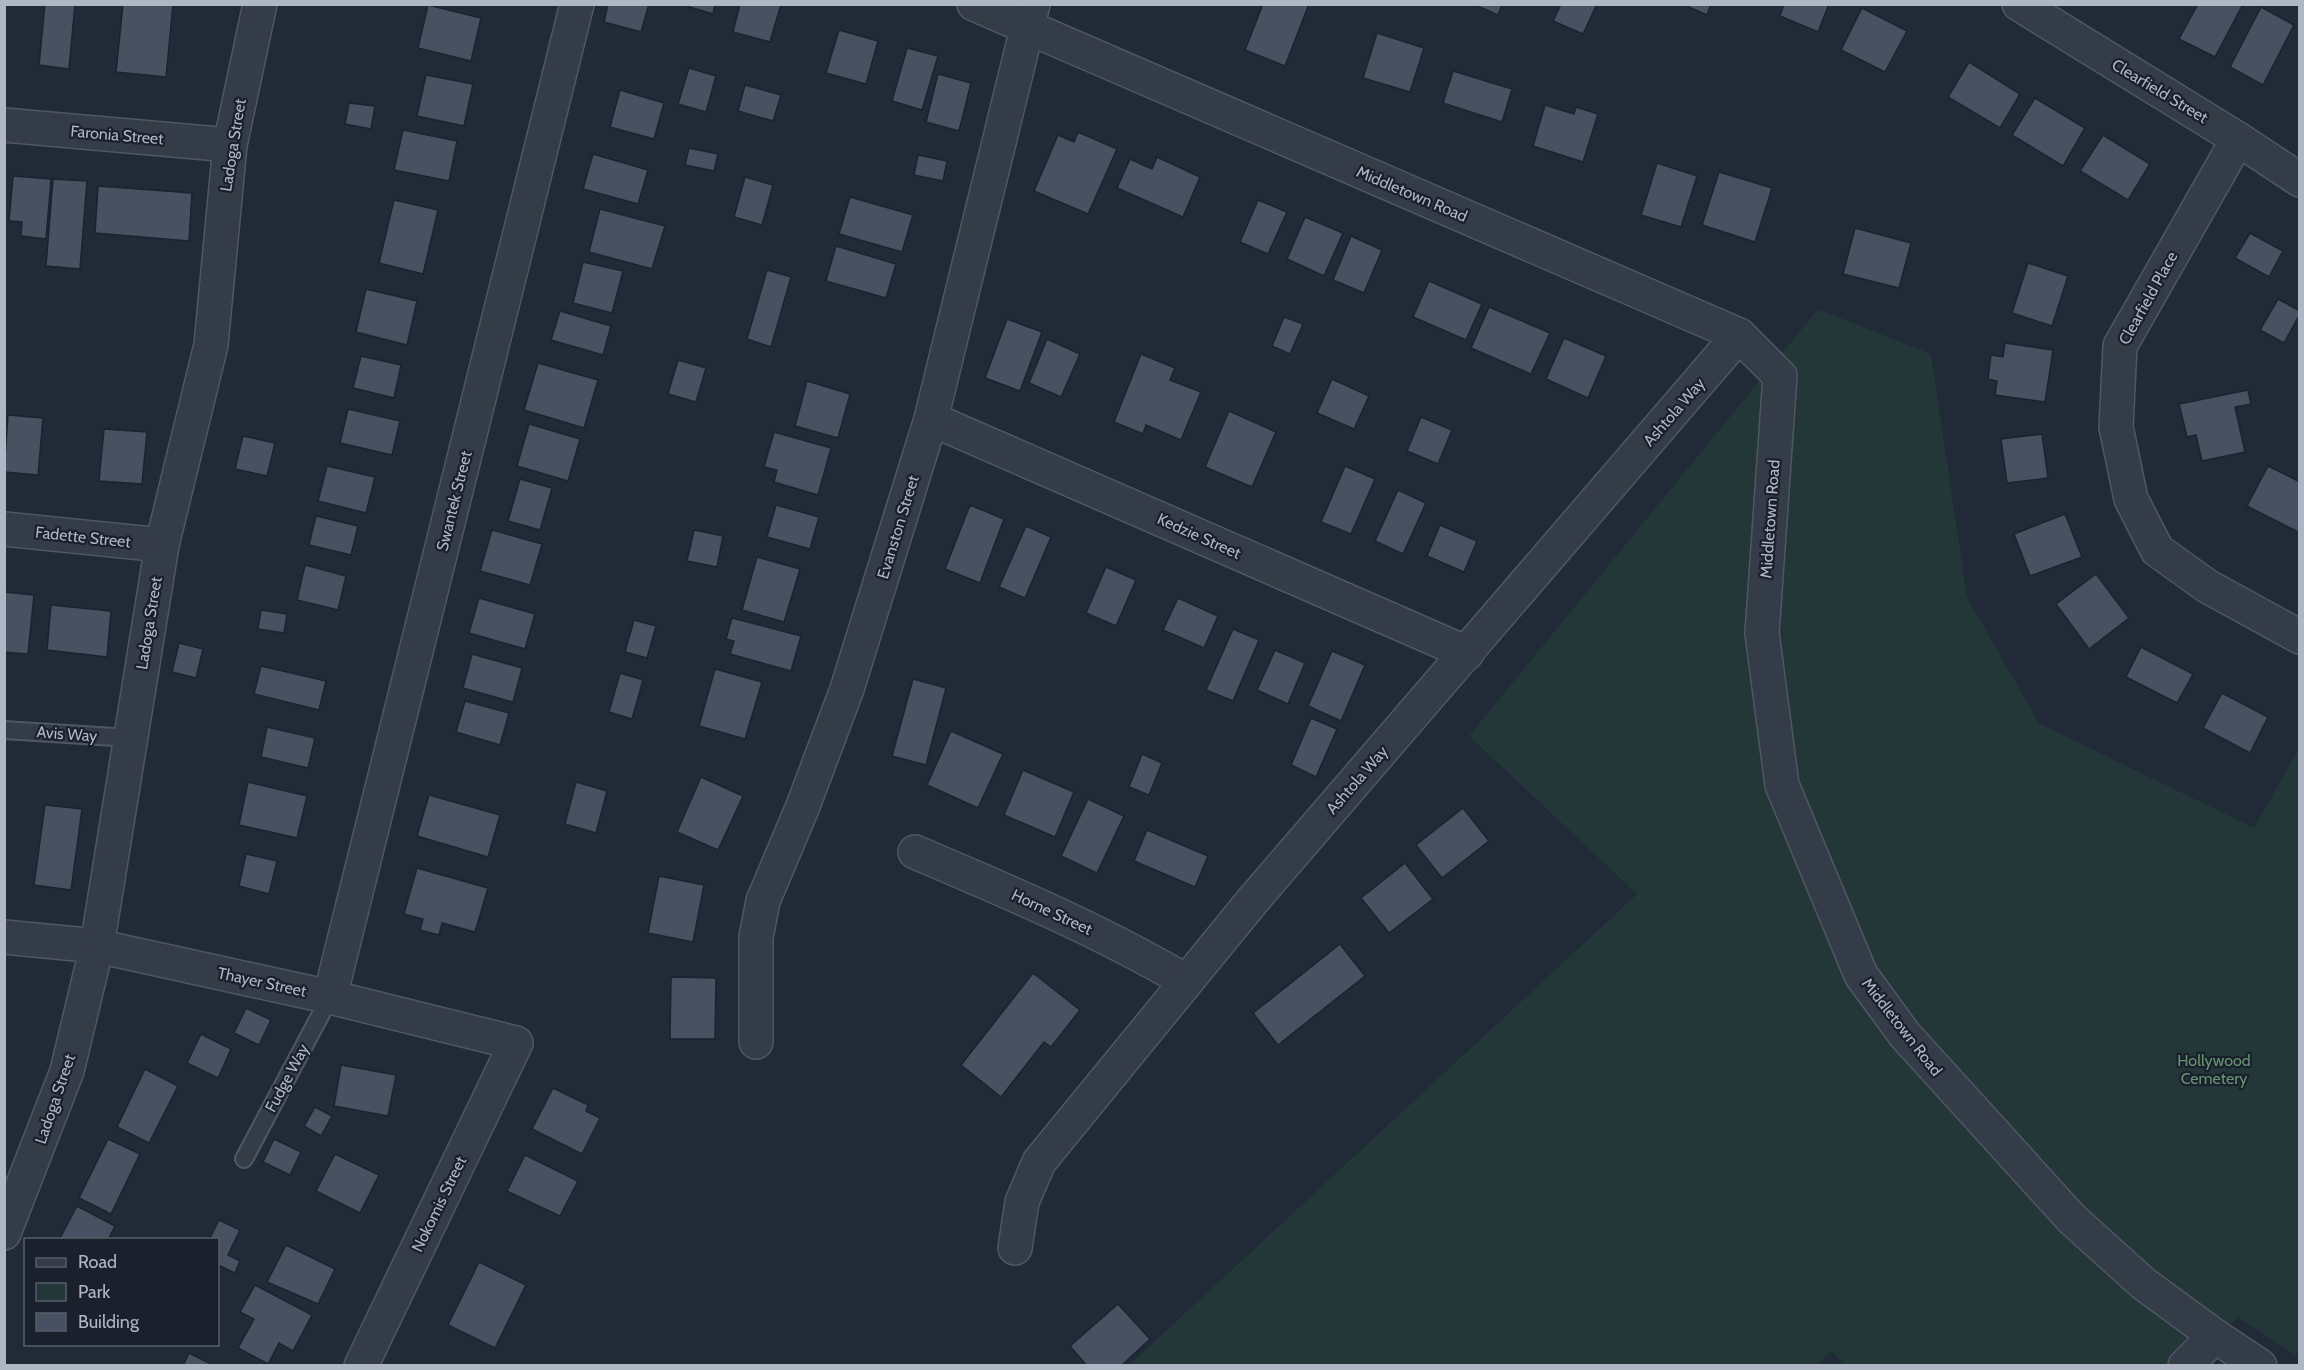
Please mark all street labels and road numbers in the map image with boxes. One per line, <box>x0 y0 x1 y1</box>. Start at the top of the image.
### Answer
street label: Clearfield Street <box>2109 55 2212 127</box>
street label: Ladoga Street <box>216 97 250 193</box>
street label: Faronia Street <box>70 121 165 149</box>
street label: Middletown Road <box>1354 162 1470 226</box>
street label: Clearfield Place <box>2115 248 2181 348</box>
street label: Ashtola Way <box>1639 374 1709 450</box>
street label: Swantek Street <box>432 448 476 553</box>
street label: Middletown Road <box>1756 459 1784 579</box>
street label: Evanston Street <box>873 472 923 581</box>
street label: Kedzie Street <box>1154 509 1244 563</box>
street label: Fadette Street <box>34 523 132 552</box>
street label: Ladoga Street <box>132 575 166 671</box>
street label: Avis Way <box>36 722 98 746</box>
street label: Ashtola Way <box>1322 742 1392 818</box>
street label: Horne Street <box>1009 885 1096 939</box>
street label: Thayer Street <box>216 963 309 1001</box>
street label: Middletown Road <box>1858 974 1946 1080</box>
street label: Fudge Way <box>261 1041 313 1115</box>
street label: Ladoga Street <box>31 1051 79 1146</box>
street label: Nokomis Street <box>408 1152 471 1255</box>

